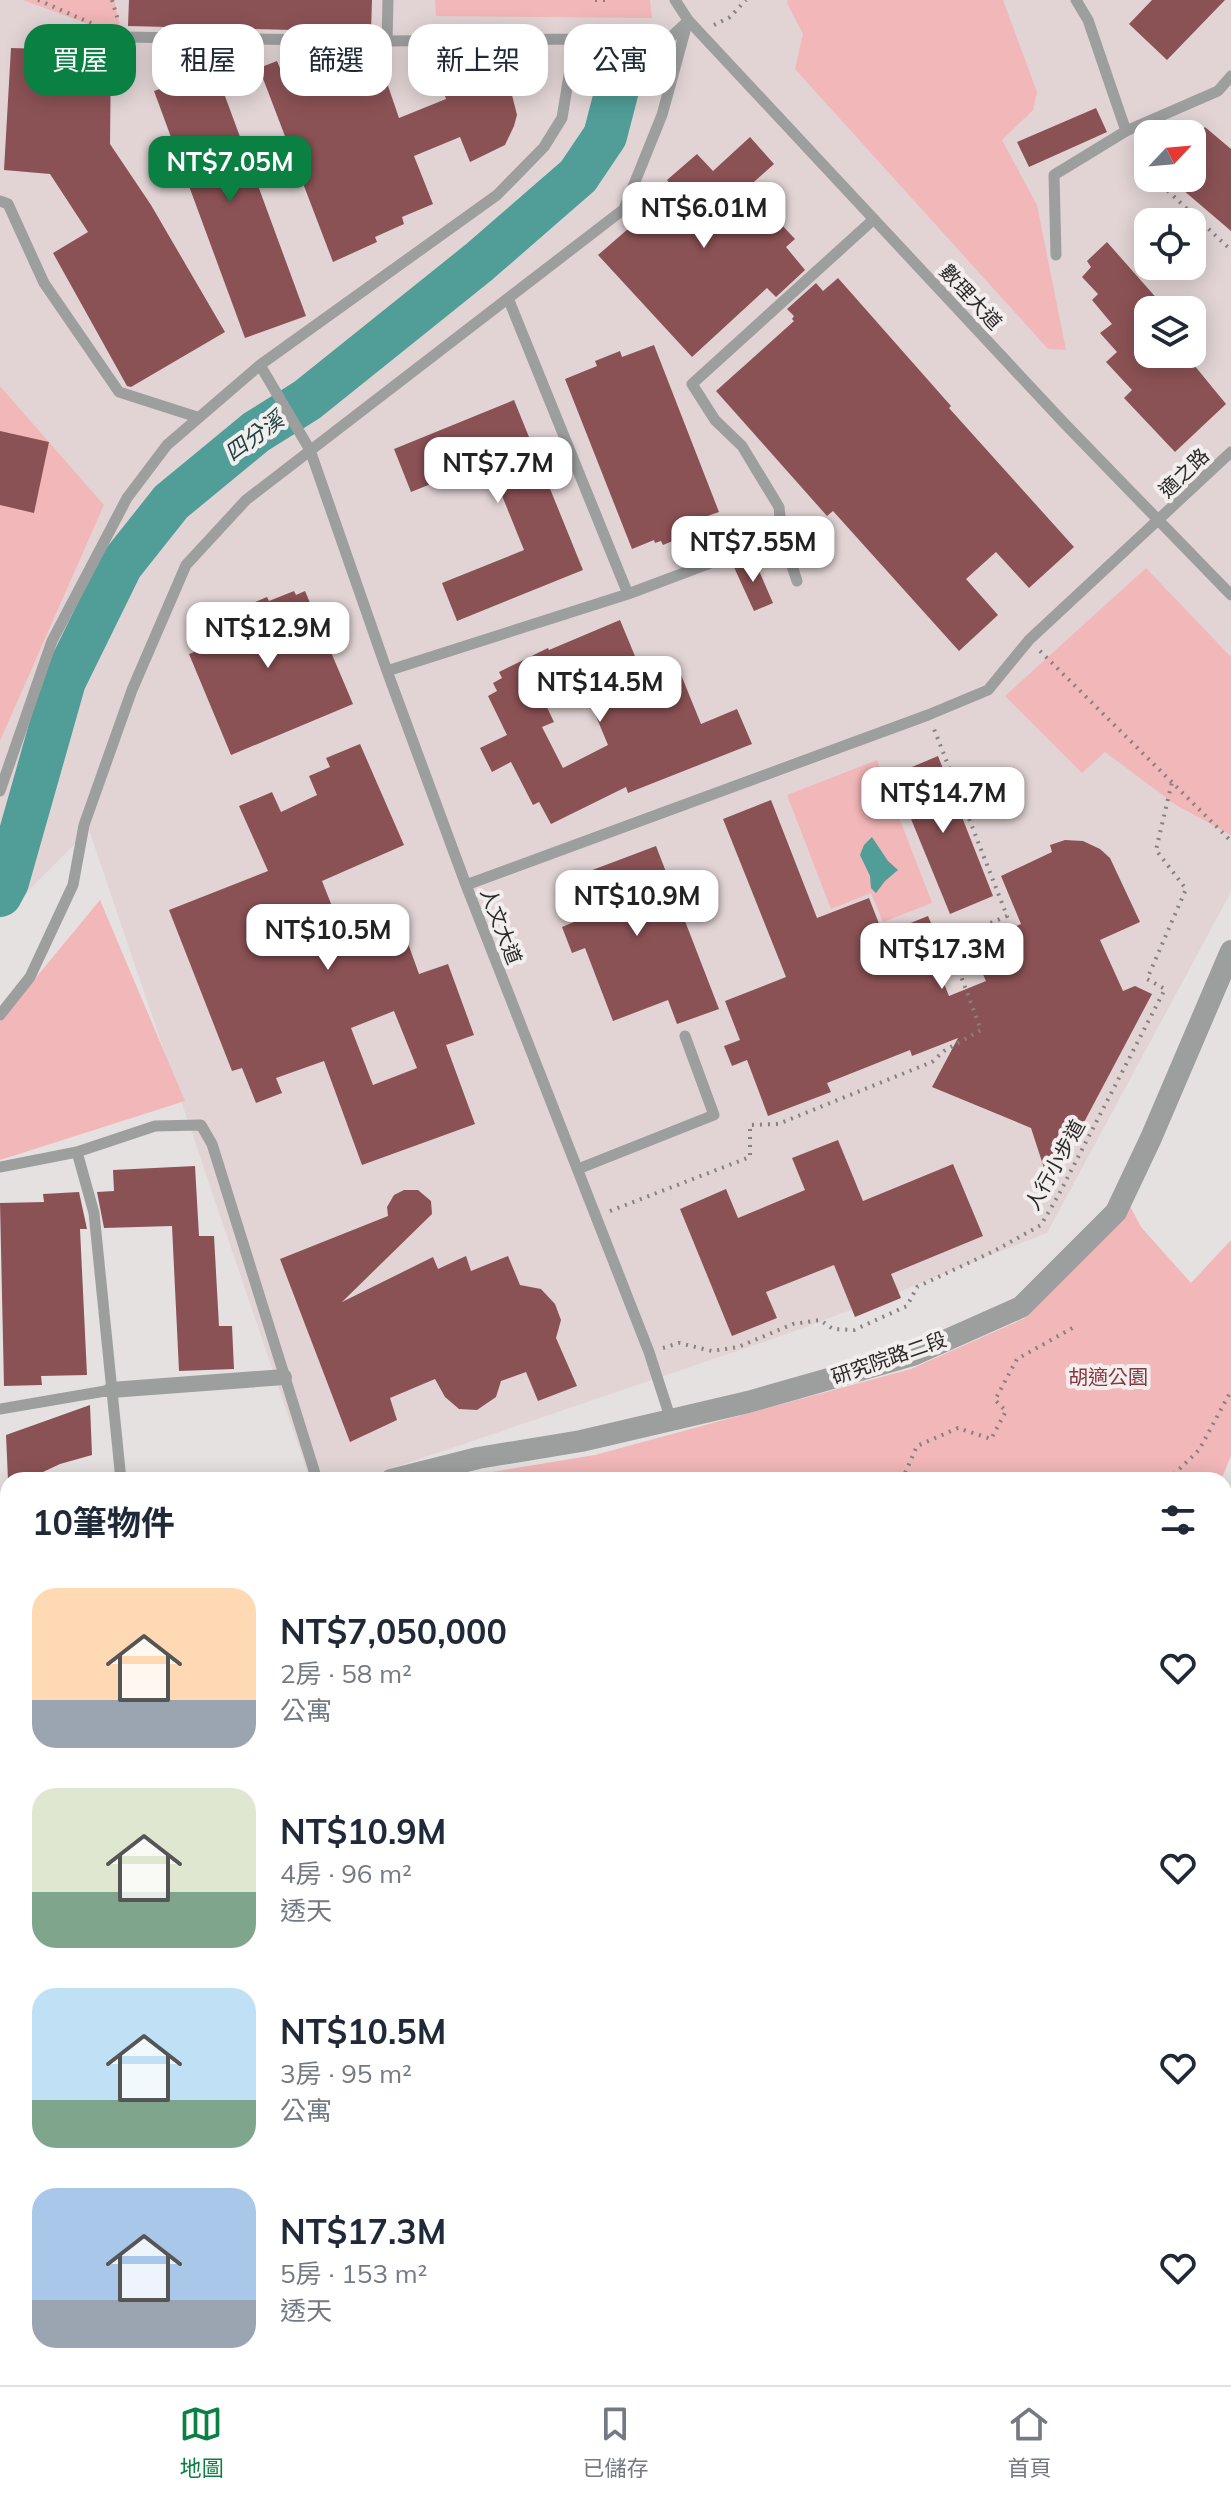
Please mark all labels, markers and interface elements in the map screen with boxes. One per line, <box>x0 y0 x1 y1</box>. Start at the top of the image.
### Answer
chip: 買屋 <box>24 24 136 96</box>
chip: 租屋 <box>152 24 264 96</box>
chip: 篩選 <box>280 24 392 96</box>
chip: 新上架 <box>408 24 548 96</box>
chip: 公寓 <box>564 24 676 96</box>
north arrow <box>1134 120 1206 192</box>
map controls <box>1134 120 1206 368</box>
pin: NT$7.05M <box>147 136 313 204</box>
text: NT$7.05M <box>166 145 294 178</box>
pin: NT$6.01M <box>621 182 787 250</box>
text: NT$6.01M <box>640 191 768 224</box>
button: locate <box>1134 208 1206 280</box>
street label: 數理大道 <box>935 259 1008 334</box>
button: layers <box>1134 296 1206 368</box>
water label: 四分溪 <box>219 404 291 467</box>
pin: NT$7.7M <box>424 437 572 505</box>
street label: 適之路 <box>1153 443 1214 502</box>
text: NT$7.7M <box>442 446 554 479</box>
pin: NT$7.55M <box>670 516 836 584</box>
text: NT$7.55M <box>689 525 817 558</box>
pin: NT$12.9M <box>185 602 351 670</box>
text: NT$12.9M <box>204 611 332 644</box>
pin: NT$14.5M <box>517 656 683 724</box>
text: NT$14.5M <box>536 665 664 698</box>
pin: NT$14.7M <box>860 767 1026 835</box>
text: NT$14.7M <box>879 776 1007 809</box>
pin: NT$10.9M <box>554 870 720 938</box>
text: NT$10.9M <box>573 879 701 912</box>
street label: 人文大道 <box>475 884 527 968</box>
pin: NT$10.5M <box>245 904 411 972</box>
text: NT$10.5M <box>264 913 392 946</box>
pin: NT$17.3M <box>859 923 1025 991</box>
text: NT$17.3M <box>878 932 1006 965</box>
street label: 人行小步道 <box>1019 1115 1090 1215</box>
street label: 研究院路二段 <box>828 1326 950 1389</box>
park label: 胡適公園 <box>1068 1364 1148 1389</box>
icon: filters <box>1156 1498 1200 1542</box>
text: 10筆物件 <box>32 1501 175 1544</box>
text: NT$7,050,000 <box>280 1610 507 1653</box>
icon: home <box>96 1620 192 1716</box>
icon: heart <box>1156 1646 1200 1690</box>
text: 2房 · 58 m² <box>280 1657 412 1690</box>
text: 公寓 <box>280 1694 332 1727</box>
text: NT$10.9M <box>280 1810 446 1853</box>
icon: home <box>96 1820 192 1916</box>
icon: heart <box>1156 1846 1200 1890</box>
text: 4房 · 96 m² <box>280 1857 412 1890</box>
text: 透天 <box>280 1894 332 1927</box>
text: NT$10.5M <box>280 2010 446 2053</box>
icon: home <box>96 2020 192 2116</box>
icon: heart <box>1156 2046 1200 2090</box>
text: 3房 · 95 m² <box>280 2057 412 2090</box>
text: 公寓 <box>280 2094 332 2127</box>
text: NT$17.3M <box>280 2210 446 2253</box>
icon: home <box>96 2220 192 2316</box>
icon: heart <box>1156 2246 1200 2290</box>
text: 5房 · 153 m² <box>280 2257 427 2290</box>
text: 透天 <box>280 2294 332 2327</box>
tab: 地圖 <box>179 2402 224 2482</box>
tab: 已儲存 <box>582 2402 649 2482</box>
tab: 首頁 <box>1007 2402 1052 2482</box>

